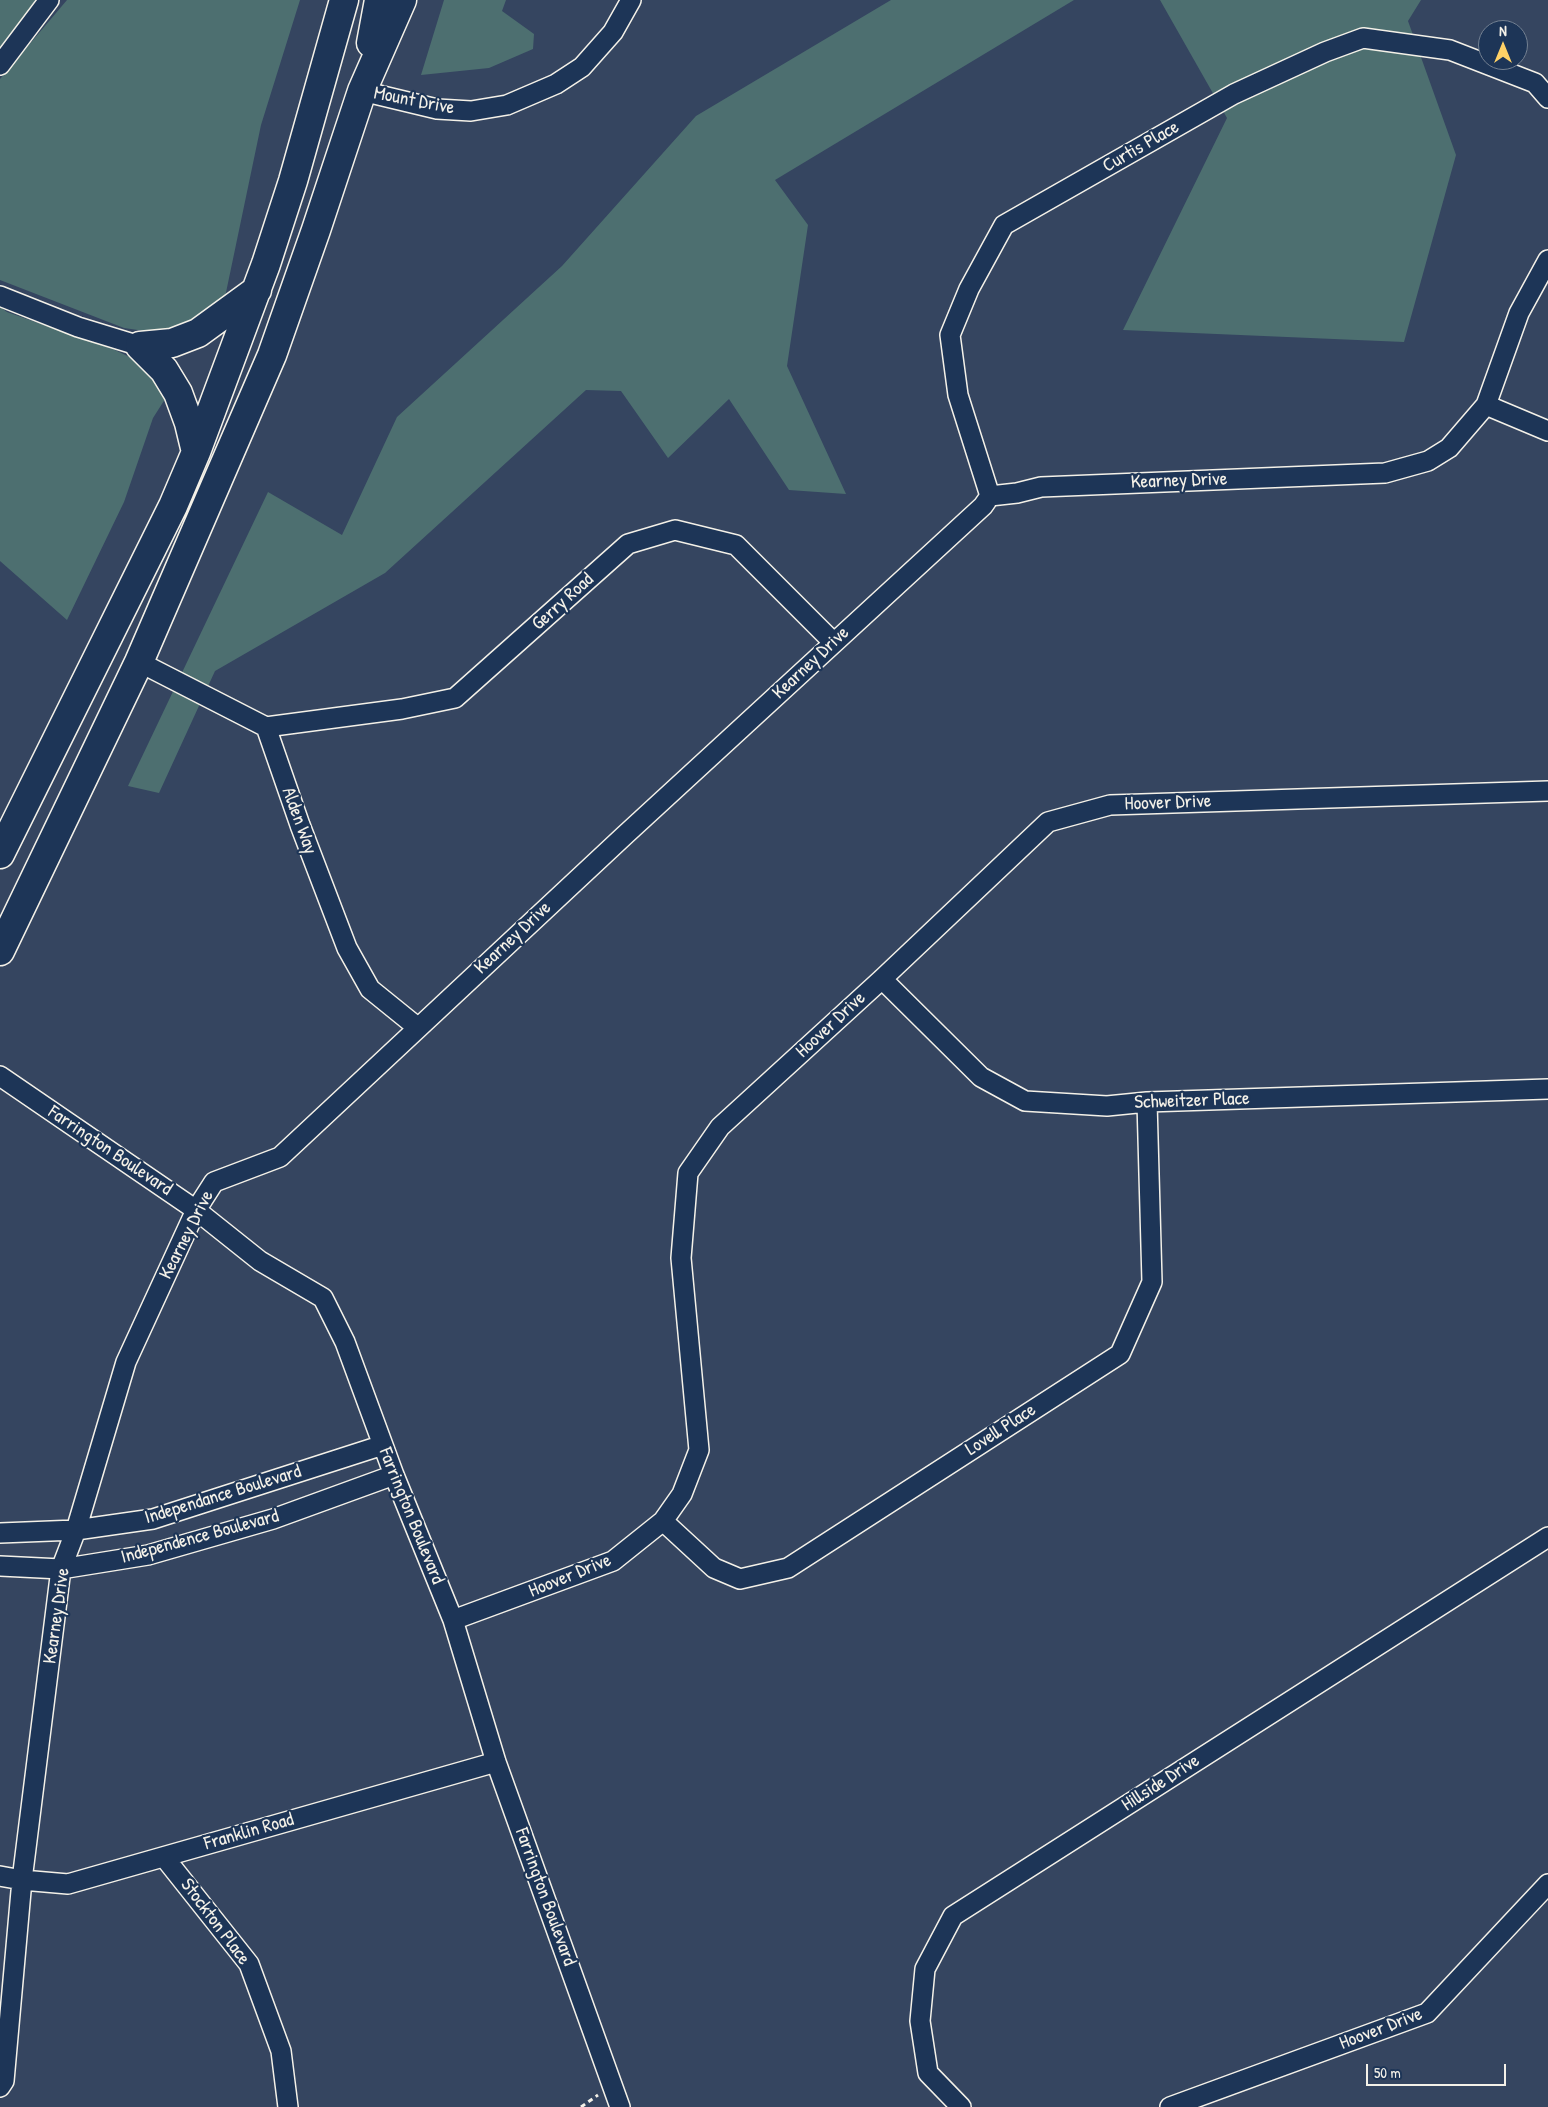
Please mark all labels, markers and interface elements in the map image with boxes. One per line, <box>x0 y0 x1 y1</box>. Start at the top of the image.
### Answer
north arrow <box>1478 20 1528 70</box>
text: N <box>1499 21 1507 40</box>
street label: Mount Drive <box>372 82 456 120</box>
street label: Curtis Place <box>1099 116 1183 178</box>
street label: Kearney Drive <box>1130 468 1228 494</box>
street label: Gerry Road <box>528 568 598 636</box>
street label: Kearney Drive <box>768 622 854 704</box>
street label: Alden Way <box>276 784 322 858</box>
street label: Hoover Drive <box>1124 790 1212 816</box>
street label: Kearney Drive <box>470 897 556 979</box>
street label: Hoover Drive <box>791 987 871 1063</box>
street label: Schweitzer Place <box>1134 1088 1250 1114</box>
street label: Farrington Boulevard <box>44 1101 176 1201</box>
street label: Kearney Drive <box>155 1187 219 1283</box>
street label: Lovell Place <box>962 1399 1040 1461</box>
street label: Farrington Boulevard <box>373 1445 449 1587</box>
street label: Independance Boulevard <box>142 1460 304 1530</box>
street label: Independence Boulevard <box>119 1505 281 1569</box>
street label: Hoover Drive <box>525 1549 615 1603</box>
street label: Kearney Drive <box>39 1567 75 1665</box>
street label: Hillside Drive <box>1118 1749 1204 1817</box>
street label: Franklin Road <box>202 1808 296 1856</box>
street label: Farrington Boulevard <box>510 1825 580 1969</box>
street label: Stockton Place <box>175 1874 255 1970</box>
street label: Hoover Drive <box>1336 2003 1426 2055</box>
scale bar <box>1368 2054 1508 2086</box>
text: 50 m <box>1374 2062 1401 2083</box>

